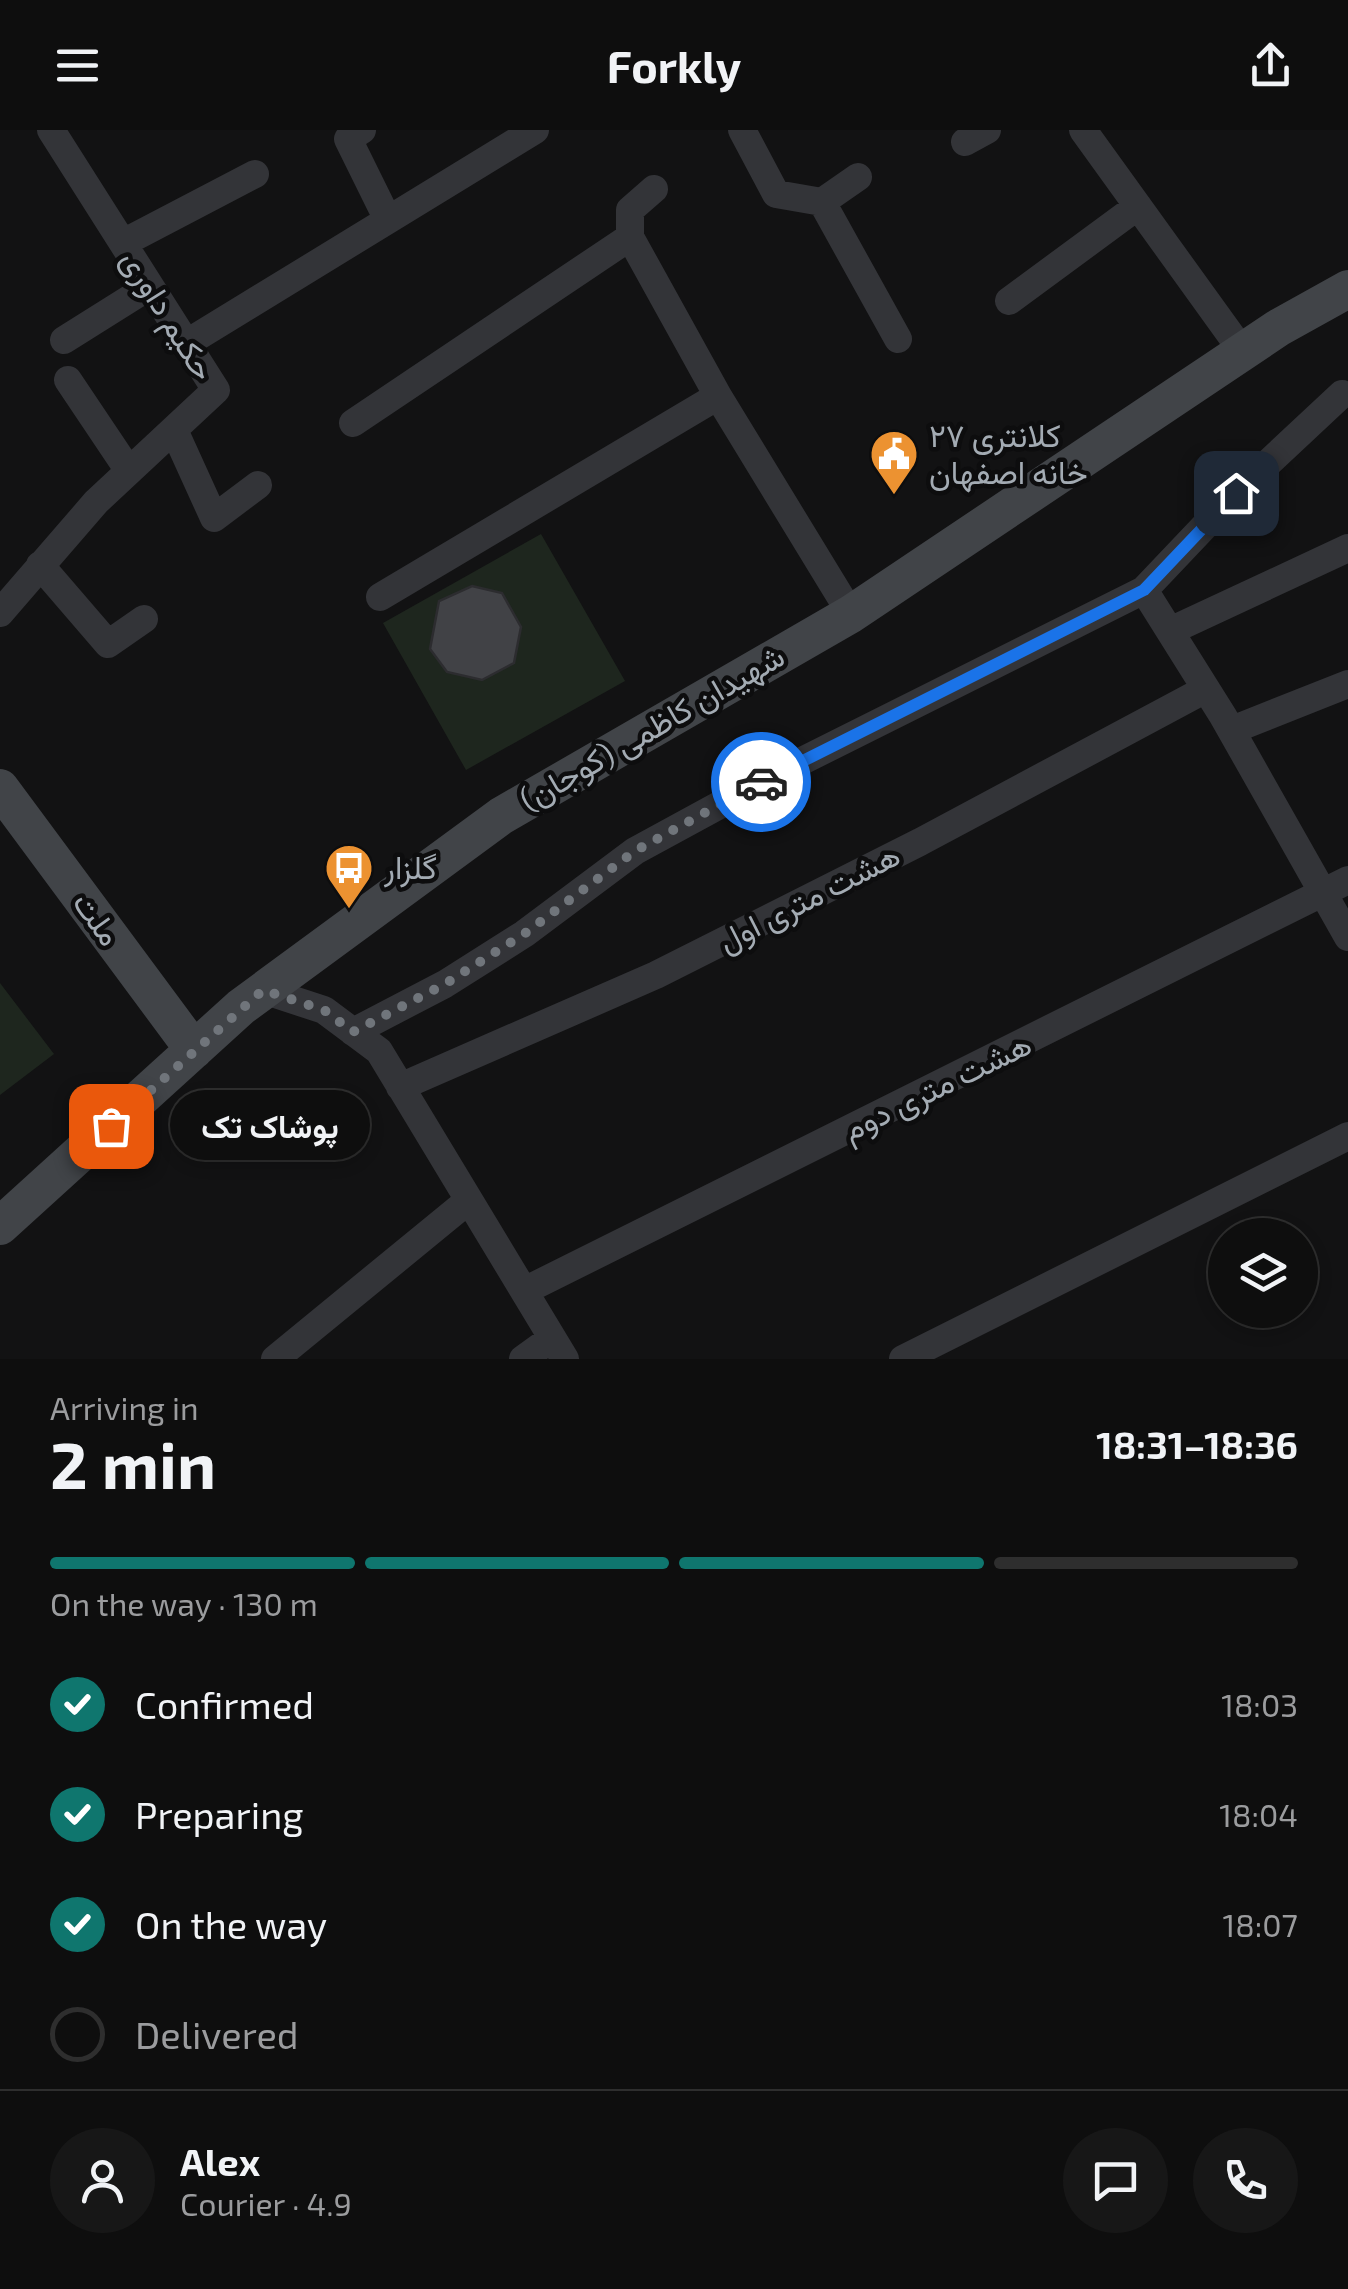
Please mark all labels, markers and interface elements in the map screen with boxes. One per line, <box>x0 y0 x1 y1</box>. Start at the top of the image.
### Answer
icon: menu <box>50 38 105 93</box>
text: Forkly <box>607 38 741 92</box>
icon: share <box>1243 38 1298 93</box>
street label: حکیم داوری <box>111 241 225 389</box>
place label: کلانتری ۲۷ خانه اصفهان <box>929 415 1088 493</box>
public building icon: کلانتری ۲۷ خانه اصفهان <box>868 428 920 496</box>
pin <box>1194 451 1279 536</box>
icon: home <box>1209 466 1264 521</box>
street label: شهیدان کاظمی (کوجان) <box>512 635 791 820</box>
courier <box>711 732 811 832</box>
icon: car <box>734 755 789 810</box>
street label: هشت متری اول <box>711 834 907 961</box>
bus stop icon: گلزار <box>323 842 375 910</box>
place label: گلزار <box>383 847 437 888</box>
street label: ملت <box>67 884 131 952</box>
street label: هشت متری دوم <box>836 1023 1038 1151</box>
pin <box>69 1084 154 1169</box>
callout: پوشاک تک <box>171 1091 371 1161</box>
icon: bag <box>84 1099 139 1154</box>
text: پوشاک تک <box>201 1106 339 1144</box>
map controls <box>1208 1218 1318 1328</box>
button: layers <box>1208 1218 1318 1328</box>
text: Arriving in <box>50 1388 199 1426</box>
text: 18:31–18:36 <box>1096 1421 1298 1467</box>
text: 2 min <box>50 1424 216 1502</box>
text: On the way · 130 m <box>50 1584 318 1622</box>
icon: check <box>50 1677 105 1732</box>
text: Confirmed <box>135 1681 314 1727</box>
text: 18:03 <box>1221 1685 1298 1723</box>
icon: check <box>50 1787 105 1842</box>
text: Preparing <box>135 1791 303 1837</box>
text: 18:04 <box>1219 1795 1298 1833</box>
icon: check <box>50 1897 105 1952</box>
text: On the way <box>135 1901 327 1947</box>
text: 18:07 <box>1223 1905 1298 1943</box>
text: Delivered <box>135 2011 299 2057</box>
button: person <box>50 2128 155 2233</box>
button: chat <box>1063 2128 1168 2233</box>
button: phone <box>1193 2128 1298 2233</box>
text: Alex <box>180 2138 260 2184</box>
text: Courier · 4.9 <box>180 2184 352 2222</box>

